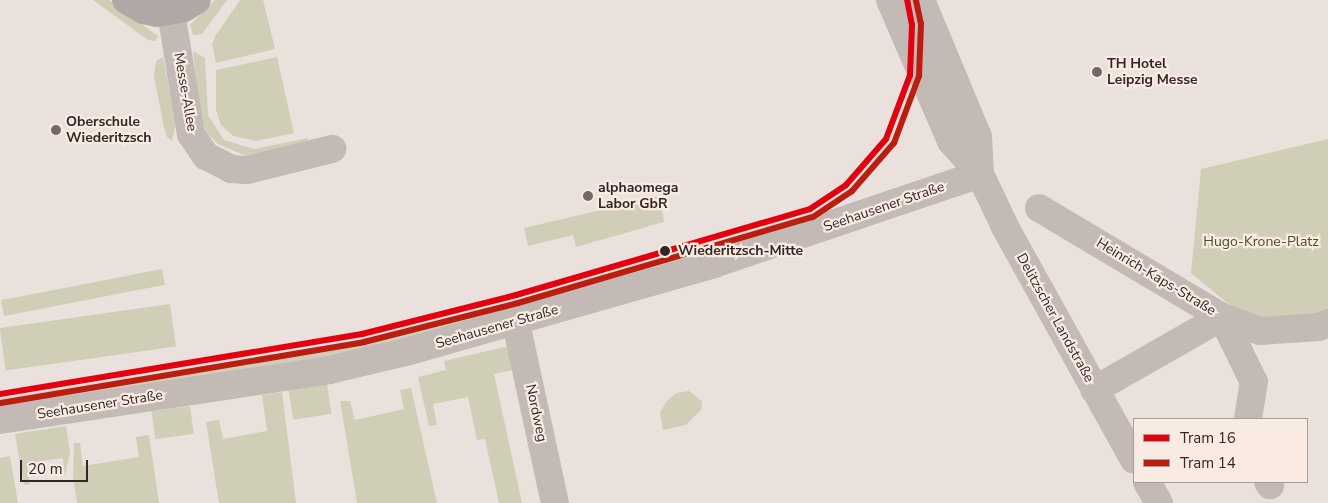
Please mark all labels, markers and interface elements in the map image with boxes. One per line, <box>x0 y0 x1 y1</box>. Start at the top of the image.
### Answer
street label: Messe-Allee <box>170 51 200 133</box>
place label: TH Hotel Leipzig Messe <box>1107 56 1198 88</box>
marker: TH Hotel Leipzig Messe <box>1091 66 1103 78</box>
place label: Oberschule Wiederitzsch <box>66 114 151 146</box>
marker: Oberschule Wiederitzsch <box>50 124 62 136</box>
street label: Seehausener Straße <box>821 178 947 236</box>
place label: alphaomega Labor GbR <box>598 180 678 212</box>
marker: alphaomega Labor GbR <box>582 190 594 202</box>
park label: Hugo-Krone-Platz <box>1203 234 1319 250</box>
street label: Heinrich-Kaps-Straße <box>1093 235 1219 319</box>
marker: Wiederitzsch-Mitte <box>656 242 674 260</box>
place label: Wiederitzsch-Mitte <box>678 243 803 259</box>
street label: Delitzscher Landstraße <box>1013 251 1097 385</box>
street label: Seehausener Straße <box>434 301 560 353</box>
street label: Nordweg <box>522 383 550 443</box>
street label: Seehausener Straße <box>36 387 164 423</box>
legend <box>1133 418 1308 483</box>
text: Tram 16 <box>1180 428 1236 448</box>
scale bar <box>22 450 90 482</box>
text: Tram 14 <box>1180 453 1236 473</box>
text: 20 m <box>28 459 63 479</box>

